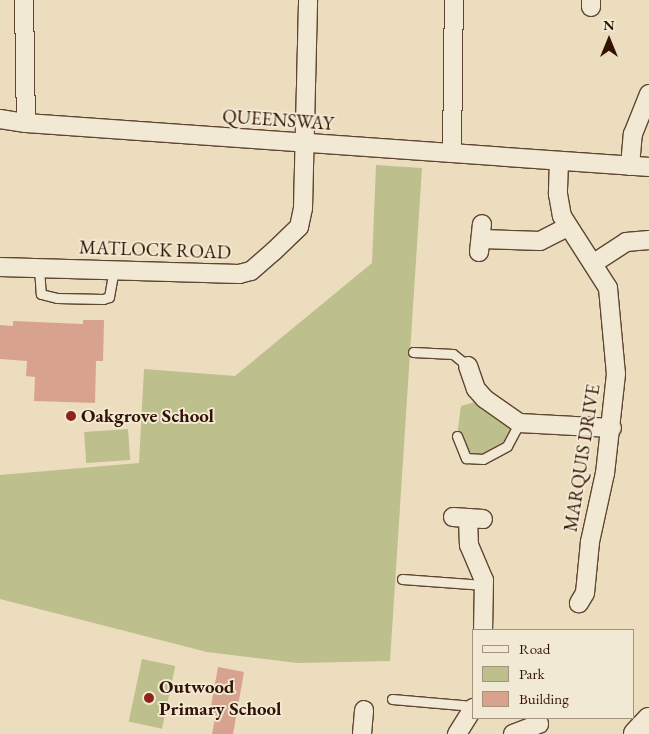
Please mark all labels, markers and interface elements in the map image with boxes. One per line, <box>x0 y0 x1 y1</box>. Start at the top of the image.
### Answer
north arrow <box>584 15 634 65</box>
text: N <box>603 16 615 34</box>
street label: QUEENSWAY <box>222 105 334 135</box>
street label: MATLOCK ROAD <box>79 236 231 264</box>
street label: MARQUIS DRIVE <box>559 383 605 533</box>
place label: Oakgrove School <box>81 405 214 427</box>
marker: Oakgrove School <box>65 410 77 422</box>
legend <box>472 629 634 719</box>
text: Road <box>519 639 550 658</box>
text: Park <box>519 664 545 683</box>
place label: Outwood Primary School <box>159 676 281 720</box>
text: Building <box>519 689 569 708</box>
marker: Outwood Primary School <box>143 692 155 704</box>

